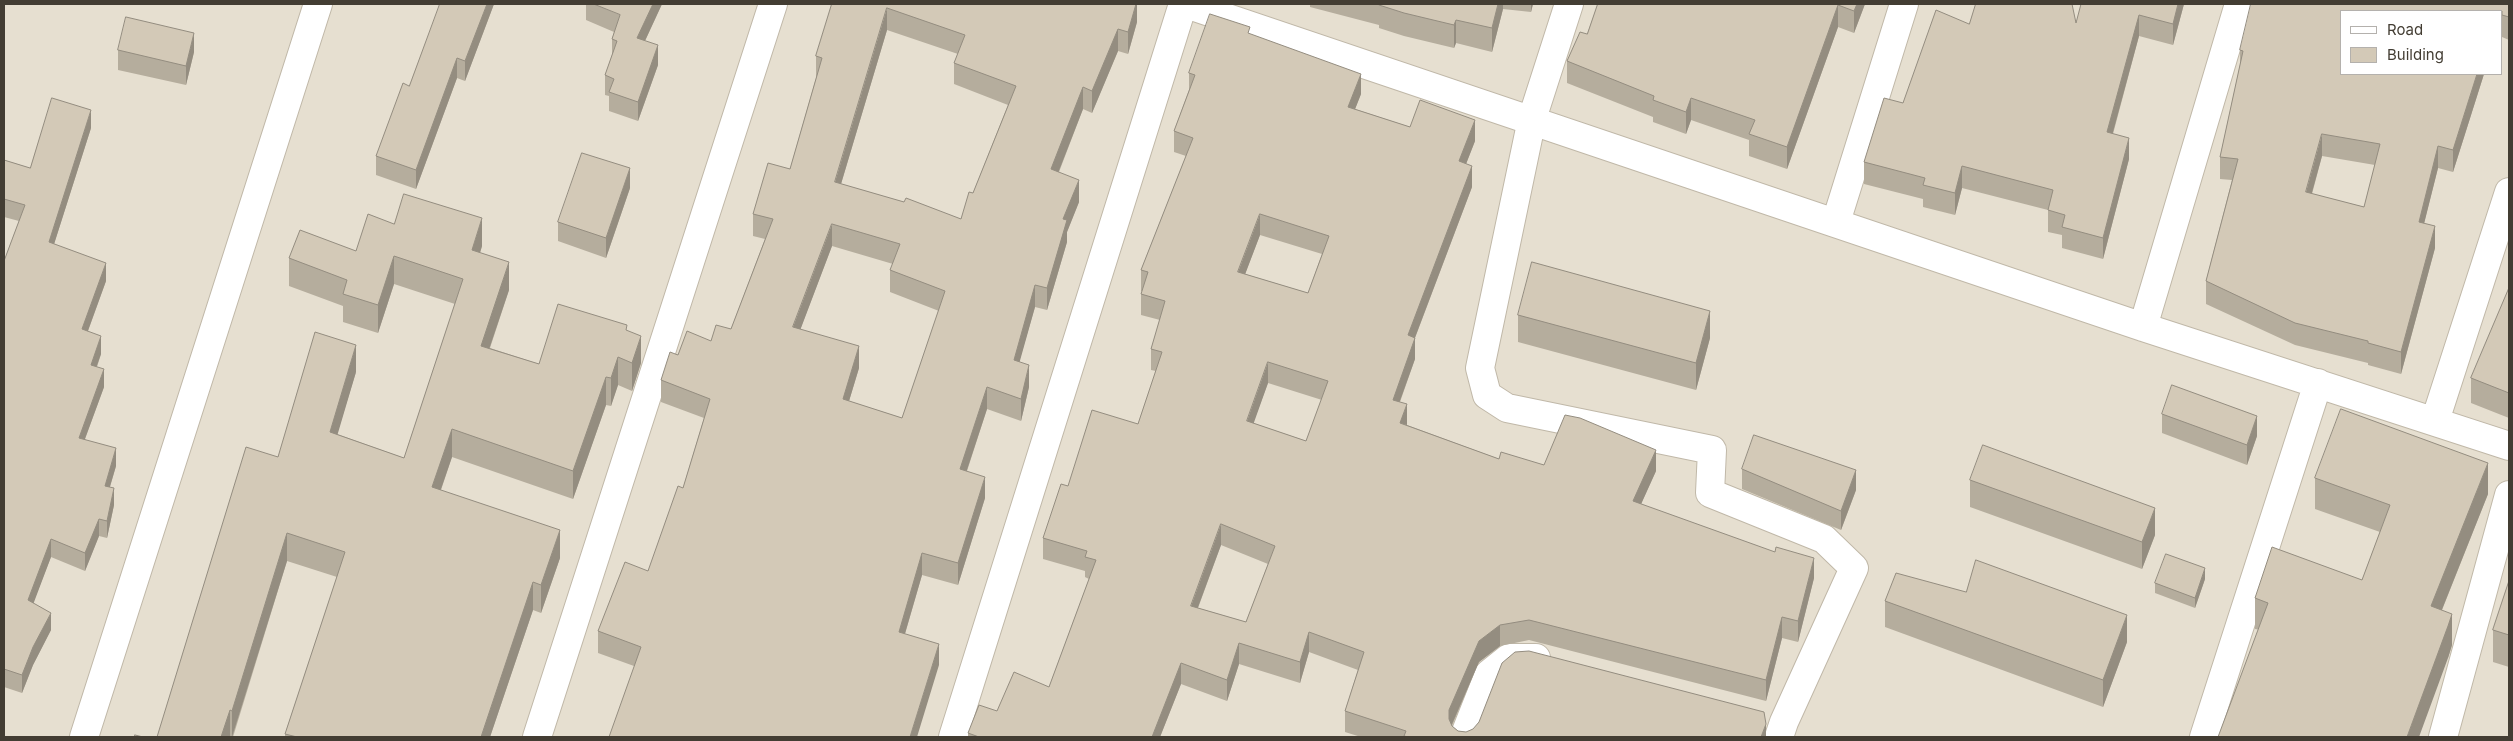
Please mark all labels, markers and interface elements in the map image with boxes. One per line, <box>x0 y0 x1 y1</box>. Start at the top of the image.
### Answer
legend <box>2340 10 2503 75</box>
text: Road <box>2387 20 2423 39</box>
text: Building <box>2387 45 2444 64</box>

